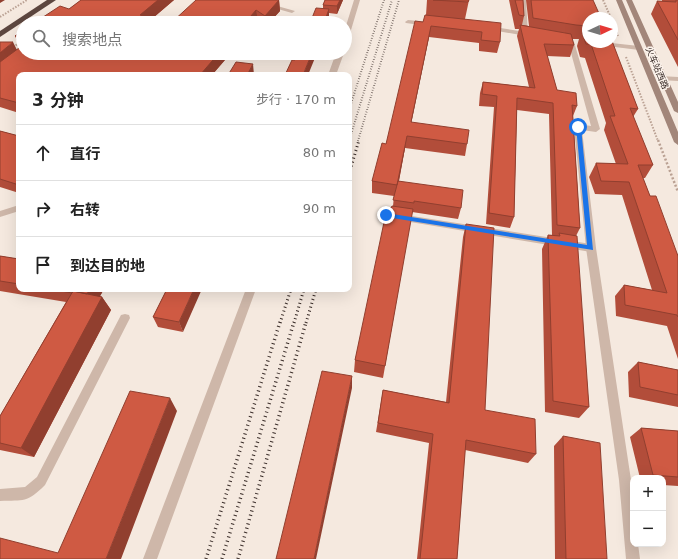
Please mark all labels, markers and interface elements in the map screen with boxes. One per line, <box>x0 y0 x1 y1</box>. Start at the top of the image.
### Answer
north arrow <box>582 12 618 48</box>
search box <box>16 16 352 60</box>
icon: search <box>30 27 52 49</box>
text: 搜索地点 <box>62 31 122 49</box>
street label: 火车站西路 <box>644 45 670 91</box>
text: 3 分钟 <box>32 90 84 110</box>
text: 步行 · 170 m <box>256 92 336 107</box>
route start <box>569 118 587 136</box>
icon: ahead <box>32 142 54 164</box>
text: 直行 <box>70 145 100 163</box>
text: 80 m <box>303 145 336 160</box>
icon: right <box>32 198 54 220</box>
text: 右转 <box>70 201 100 219</box>
text: 90 m <box>303 201 336 216</box>
route end <box>377 206 395 224</box>
icon: arrive <box>32 254 54 276</box>
text: 到达目的地 <box>70 257 145 275</box>
map controls <box>630 475 666 547</box>
button: + <box>630 475 666 511</box>
button: − <box>630 511 666 547</box>

